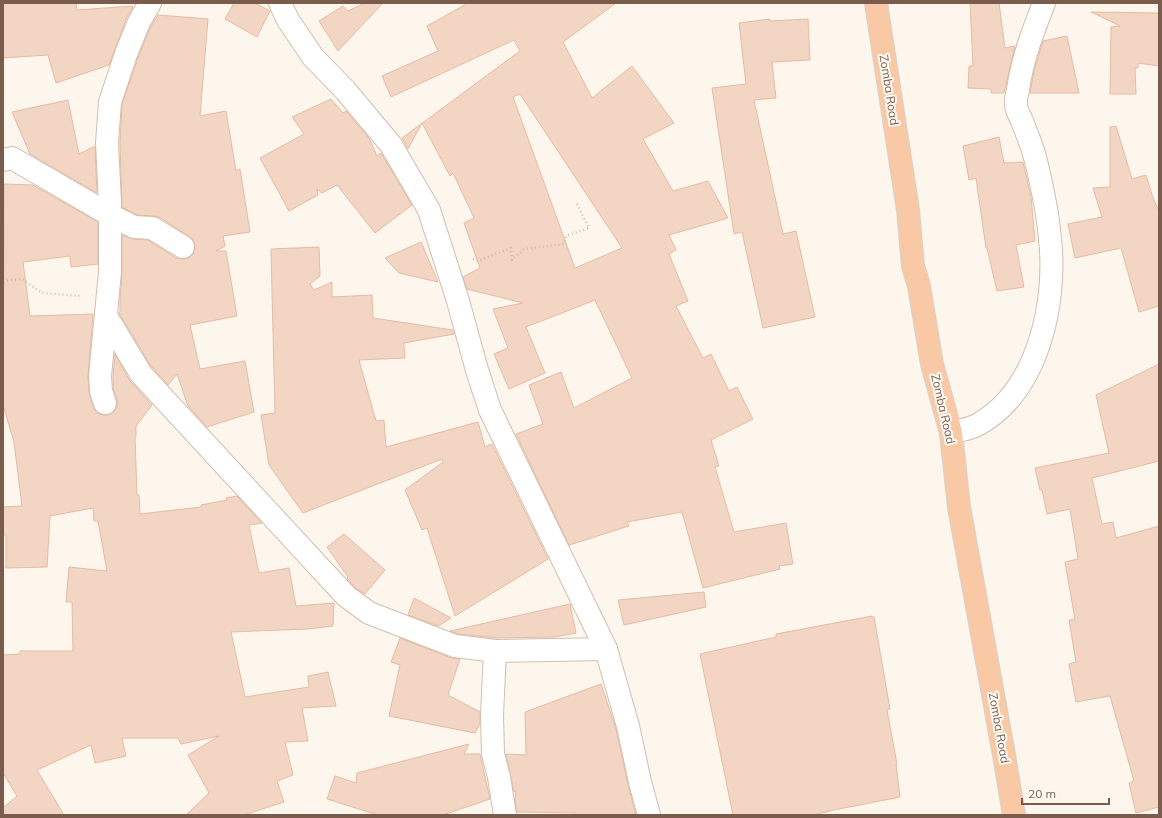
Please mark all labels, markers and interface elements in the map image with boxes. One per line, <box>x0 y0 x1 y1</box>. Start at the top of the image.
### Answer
street label: Zomba Road <box>877 54 902 126</box>
street label: Zomba Road <box>928 372 959 445</box>
street label: Zomba Road <box>986 691 1013 764</box>
scale bar <box>1022 780 1109 806</box>
text: 20 m <box>1028 786 1056 801</box>

